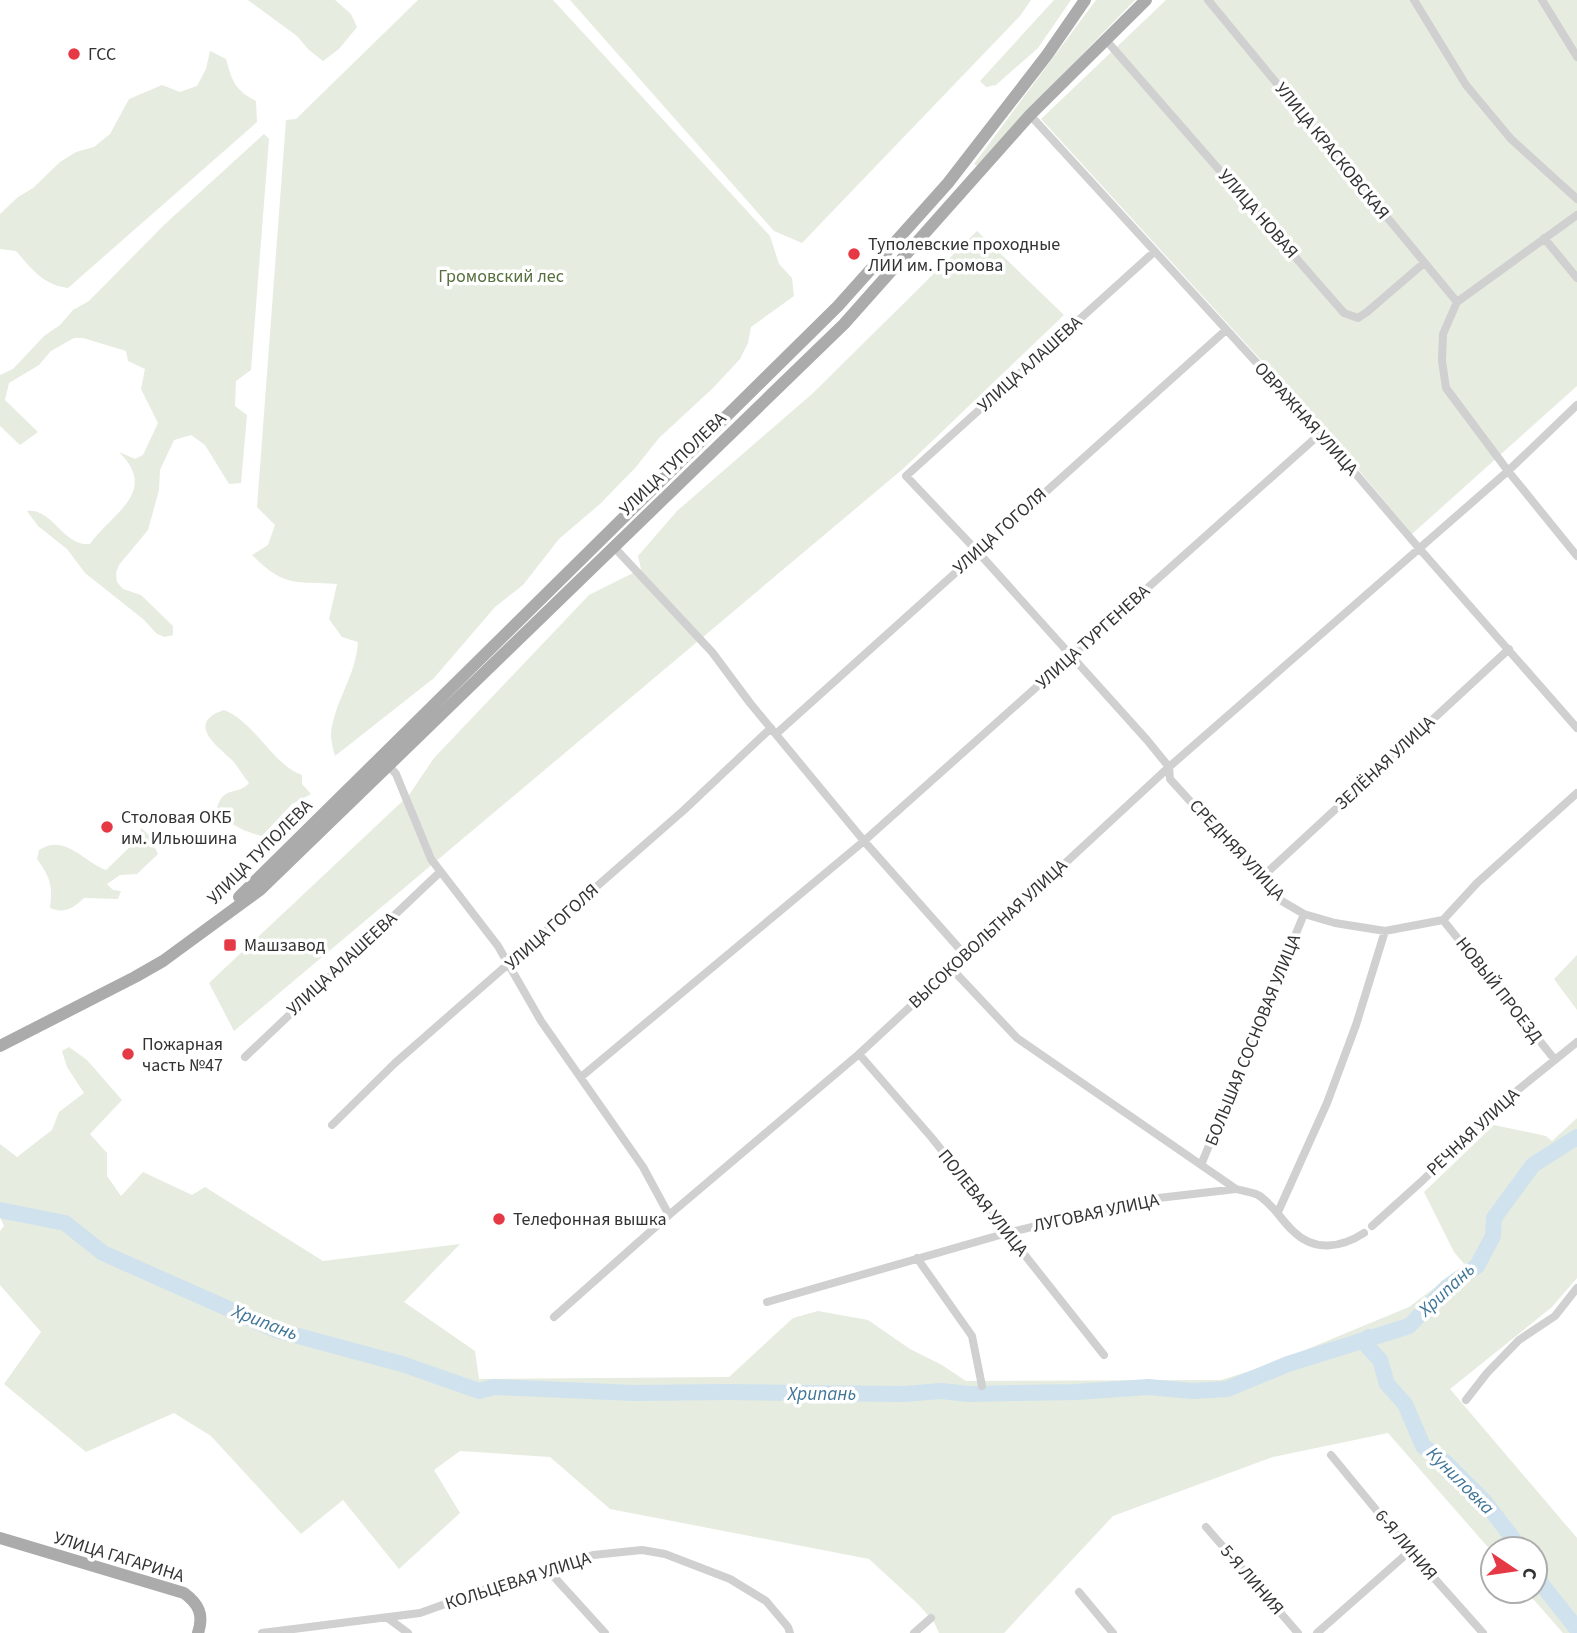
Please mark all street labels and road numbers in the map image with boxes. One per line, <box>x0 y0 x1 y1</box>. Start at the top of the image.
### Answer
street label: УЛИЦА КРАСКОВСКАЯ <box>1269 77 1395 225</box>
street label: УЛИЦА НОВАЯ <box>1212 164 1304 264</box>
street label: УЛИЦА АЛАШЕВА <box>972 310 1088 418</box>
street label: ОВРАЖНАЯ УЛИЦА <box>1248 357 1364 481</box>
street label: УЛИЦА ТУПОЛЕВА <box>614 406 732 521</box>
street label: УЛИЦА ГОГОЛЯ <box>948 482 1052 580</box>
street label: УЛИЦА ТУРГЕНЕВА <box>1031 579 1156 695</box>
street label: ЗЕЛЁНАЯ УЛИЦА <box>1330 710 1441 816</box>
street label: УЛИЦА ТУПОЛЕВА <box>202 794 318 910</box>
street label: СРЕДНЯЯ УЛИЦА <box>1183 794 1291 906</box>
street label: ВЫСОКОВОЛЬТНАЯ УЛИЦА <box>903 854 1073 1014</box>
street label: УЛИЦА ГОГОЛЯ <box>500 878 604 976</box>
street label: УЛИЦА АЛАШЕЕВА <box>281 906 403 1022</box>
street label: БОЛЬШАЯ СОСНОВАЯ УЛИЦА <box>1199 930 1307 1150</box>
street label: НОВЫЙ ПРОЕЗД <box>1450 932 1549 1049</box>
street label: РЕЧНАЯ УЛИЦА <box>1421 1082 1525 1182</box>
street label: ПОЛЕВАЯ УЛИЦА <box>932 1144 1034 1262</box>
street label: ЛУГОВАЯ УЛИЦА <box>1031 1187 1161 1239</box>
street label: 6-Я ЛИНИЯ <box>1369 1504 1443 1586</box>
street label: УЛИЦА ГАГАРИНА <box>51 1525 187 1589</box>
street label: 5-Я ЛИНИЯ <box>1215 1540 1289 1620</box>
street label: КОЛЬЦЕВАЯ УЛИЦА <box>442 1546 594 1616</box>

